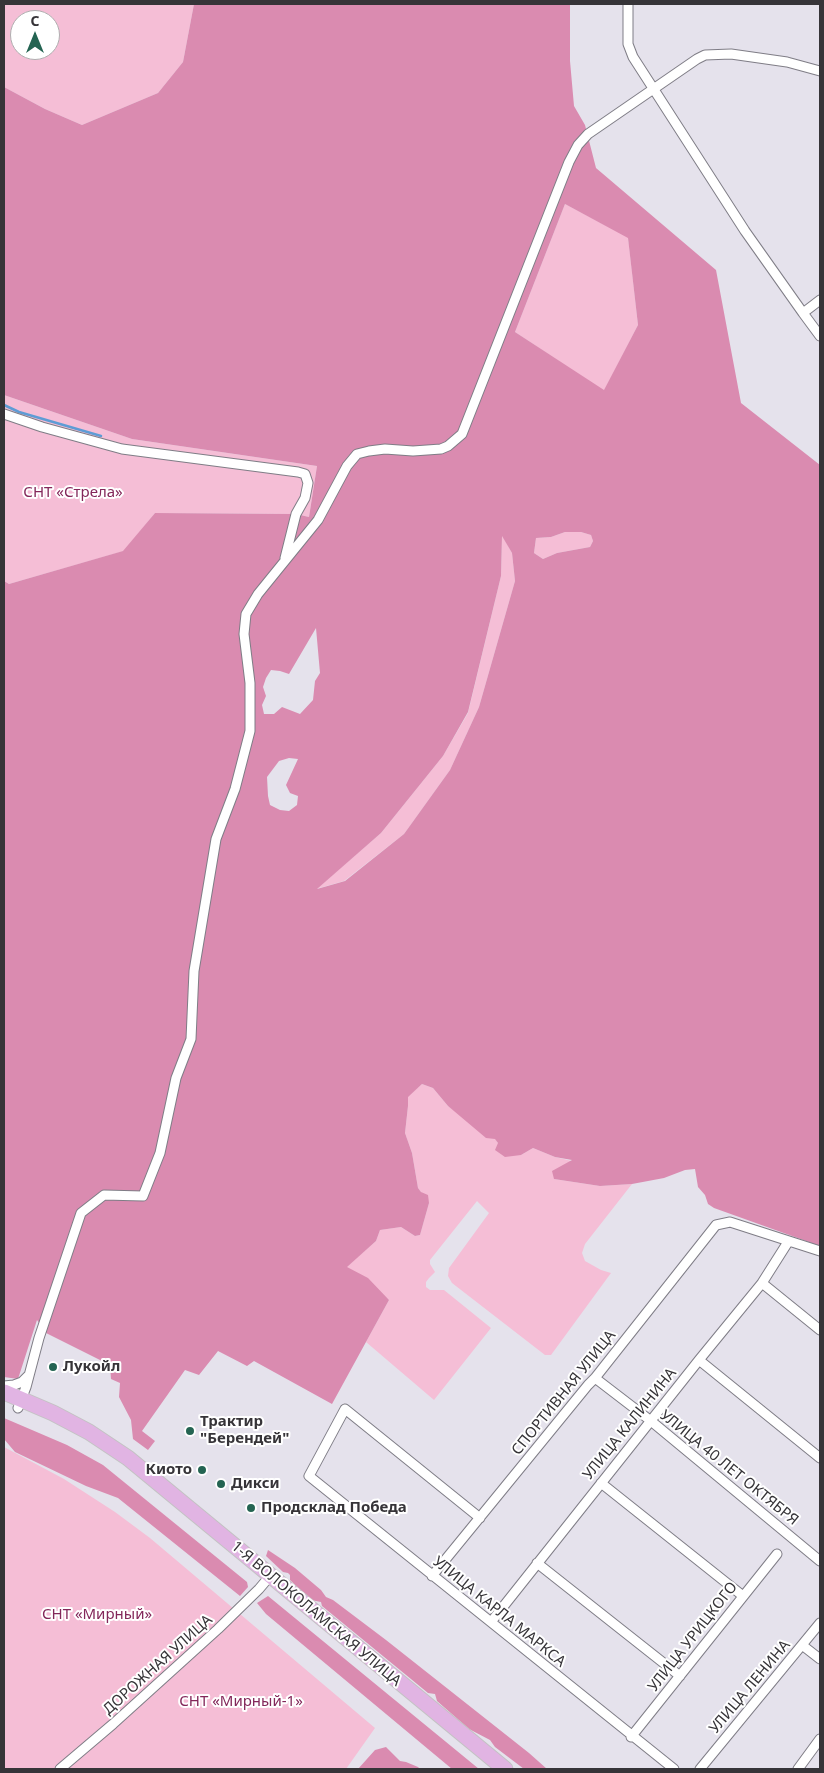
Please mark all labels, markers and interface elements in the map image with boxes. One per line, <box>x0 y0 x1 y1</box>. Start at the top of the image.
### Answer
north arrow <box>10 10 60 60</box>
text: С <box>30 11 40 30</box>
park label: СНТ «Стрела» <box>23 484 123 502</box>
street label: СПОРТИВНАЯ УЛИЦА <box>508 1327 620 1459</box>
place label: Лукойл <box>63 1358 120 1376</box>
marker: Лукойл <box>47 1361 59 1373</box>
street label: УЛИЦА КАЛИНИНА <box>580 1365 680 1483</box>
street label: УЛИЦА 40 ЛЕТ ОКТЯБРЯ <box>656 1407 802 1529</box>
place label: Трактир "Берендей" <box>200 1413 289 1448</box>
marker: Трактир "Берендей" <box>184 1425 196 1437</box>
place label: Киото <box>146 1461 192 1479</box>
marker: Киото <box>196 1464 208 1476</box>
place label: Дикси <box>231 1475 280 1493</box>
marker: Дикси <box>215 1478 227 1490</box>
place label: Продсклад Победа <box>261 1499 407 1517</box>
marker: Продсклад Победа <box>245 1502 257 1514</box>
street label: 1-Я ВОЛОКОЛАМСКАЯ УЛИЦА <box>227 1538 405 1690</box>
street label: УЛИЦА КАРЛА МАРКСА <box>429 1553 569 1671</box>
street label: УЛИЦА УРИЦКОГО <box>645 1579 741 1695</box>
park label: СНТ «Мирный» <box>42 1606 152 1624</box>
street label: ДОРОЖНАЯ УЛИЦА <box>100 1611 216 1719</box>
street label: УЛИЦА ЛЕНИНА <box>706 1637 794 1737</box>
park label: СНТ «Мирный-1» <box>179 1693 303 1711</box>

